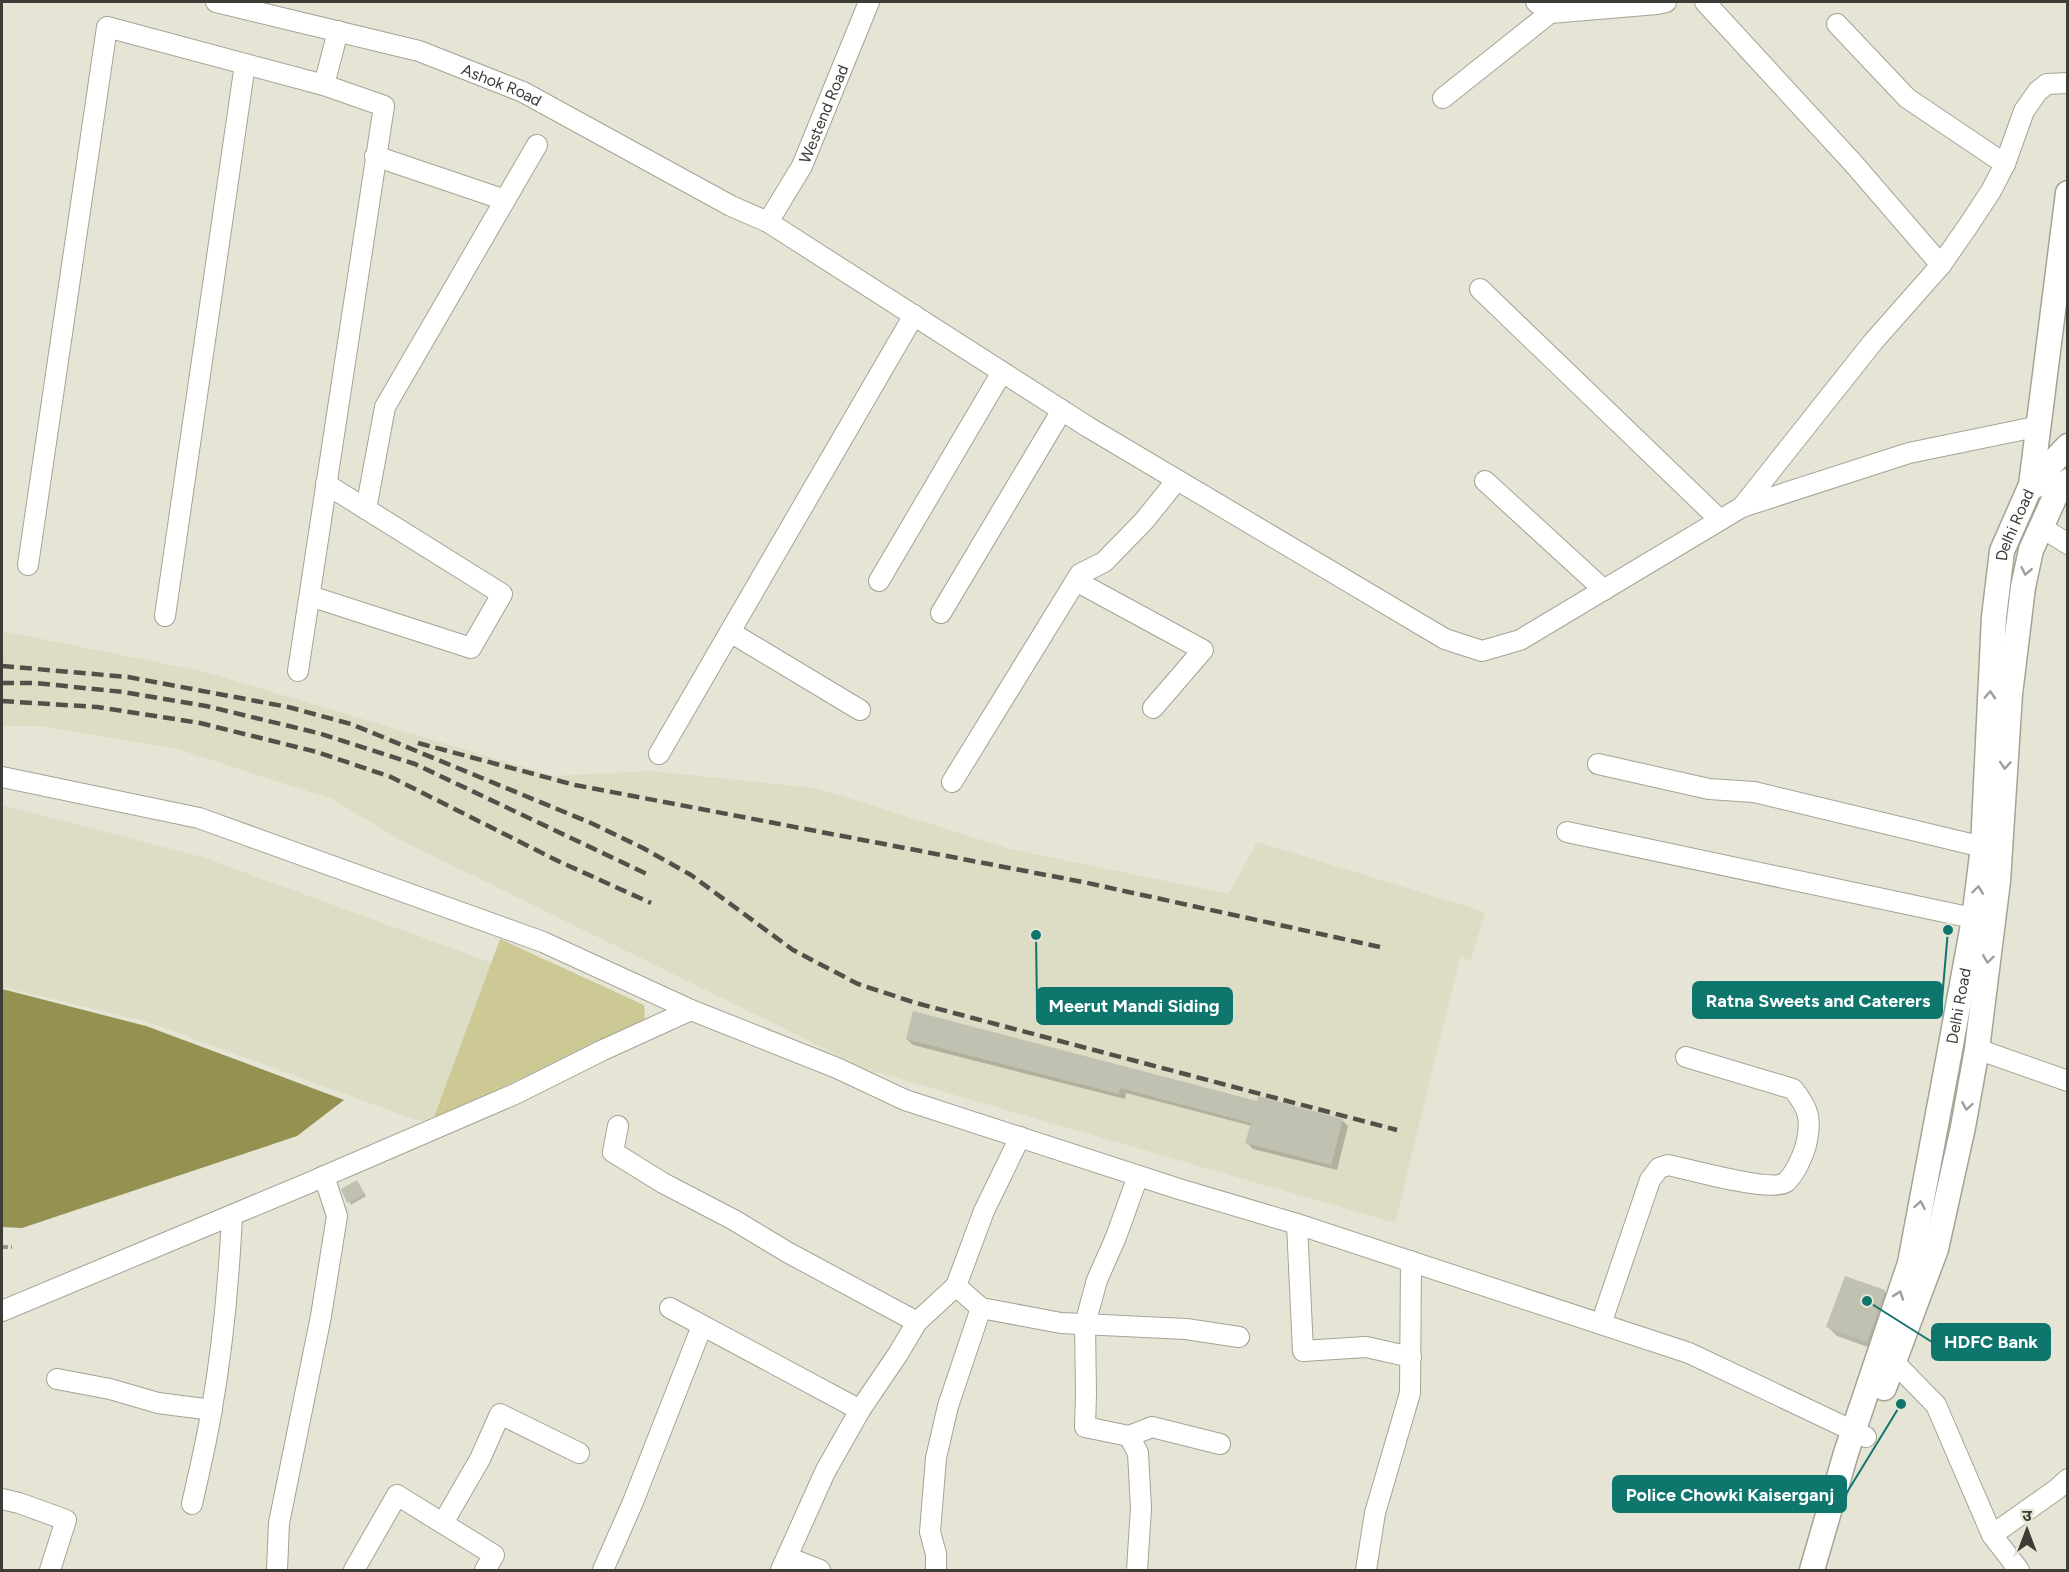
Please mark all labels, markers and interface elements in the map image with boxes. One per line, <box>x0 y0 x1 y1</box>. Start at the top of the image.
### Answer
street label: Ashok Road <box>459 60 545 110</box>
street label: Westend Road <box>795 62 852 166</box>
street label: Delhi Road <box>1992 486 2038 562</box>
one-way arrow <box>2021 566 2034 576</box>
one-way arrow <box>1984 691 1997 700</box>
one-way arrow <box>1999 761 2012 770</box>
one-way arrow <box>1971 885 1983 894</box>
one-way arrow <box>1982 955 1995 964</box>
street label: Delhi Road <box>1942 966 1975 1045</box>
callout: Ratna Sweets and Caterers <box>1693 982 1942 1018</box>
callout: Meerut Mandi Siding <box>1037 988 1232 1024</box>
text: Ratna Sweets and Caterers <box>1706 990 1931 1012</box>
text: Meerut Mandi Siding <box>1049 995 1220 1017</box>
one-way arrow <box>1961 1101 1974 1111</box>
one-way arrow <box>1913 1201 1926 1211</box>
one-way arrow <box>1892 1290 1905 1301</box>
callout: HDFC Bank <box>1932 1324 2050 1360</box>
text: HDFC Bank <box>1944 1331 2038 1353</box>
callout: Police Chowki Kaiserganj <box>1613 1476 1846 1512</box>
text: Police Chowki Kaiserganj <box>1626 1484 1834 1506</box>
north arrow <box>1997 1500 2057 1560</box>
text: उ <box>2022 1506 2032 1525</box>

